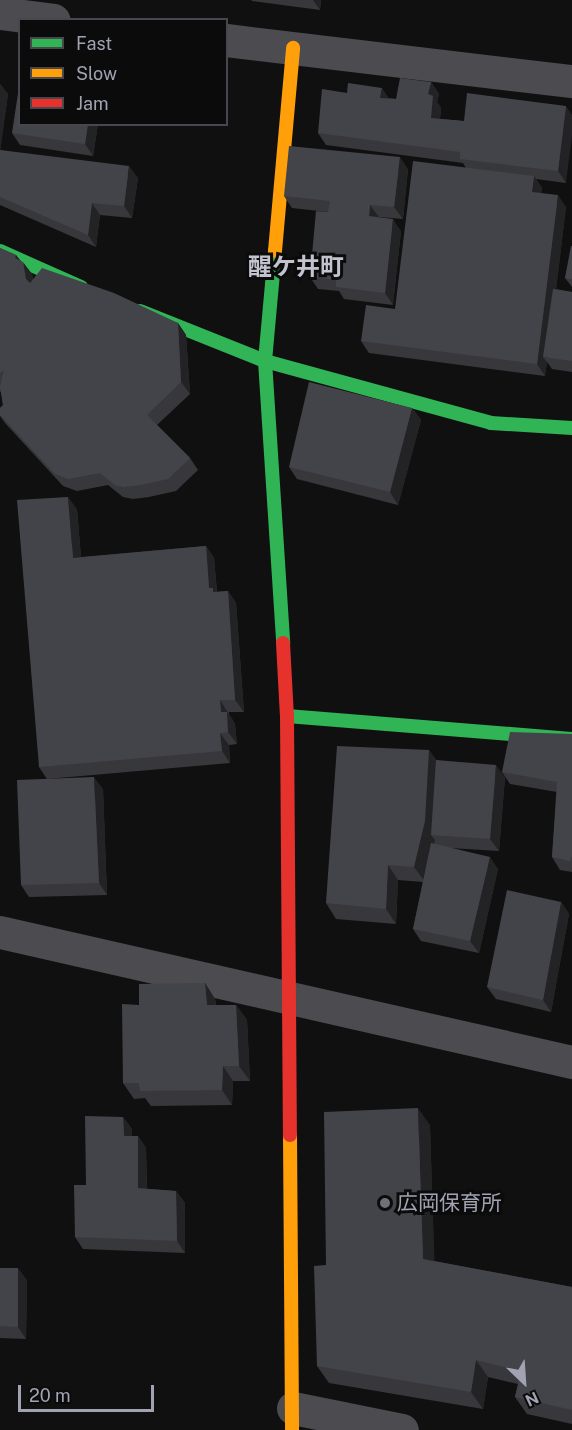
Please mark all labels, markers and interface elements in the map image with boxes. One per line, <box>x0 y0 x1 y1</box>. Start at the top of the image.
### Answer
legend <box>18 18 228 126</box>
text: Fast <box>76 33 112 54</box>
text: Slow <box>76 63 117 84</box>
text: Jam <box>76 93 109 114</box>
district label: 醒ケ井町 <box>248 253 344 281</box>
place label: 広岡保育所 <box>397 1190 502 1216</box>
marker: 広岡保育所 <box>378 1196 392 1210</box>
north arrow <box>494 1352 554 1412</box>
scale bar <box>21 1373 158 1411</box>
text: 20 m <box>29 1385 71 1406</box>
text: N <box>522 1388 542 1410</box>

